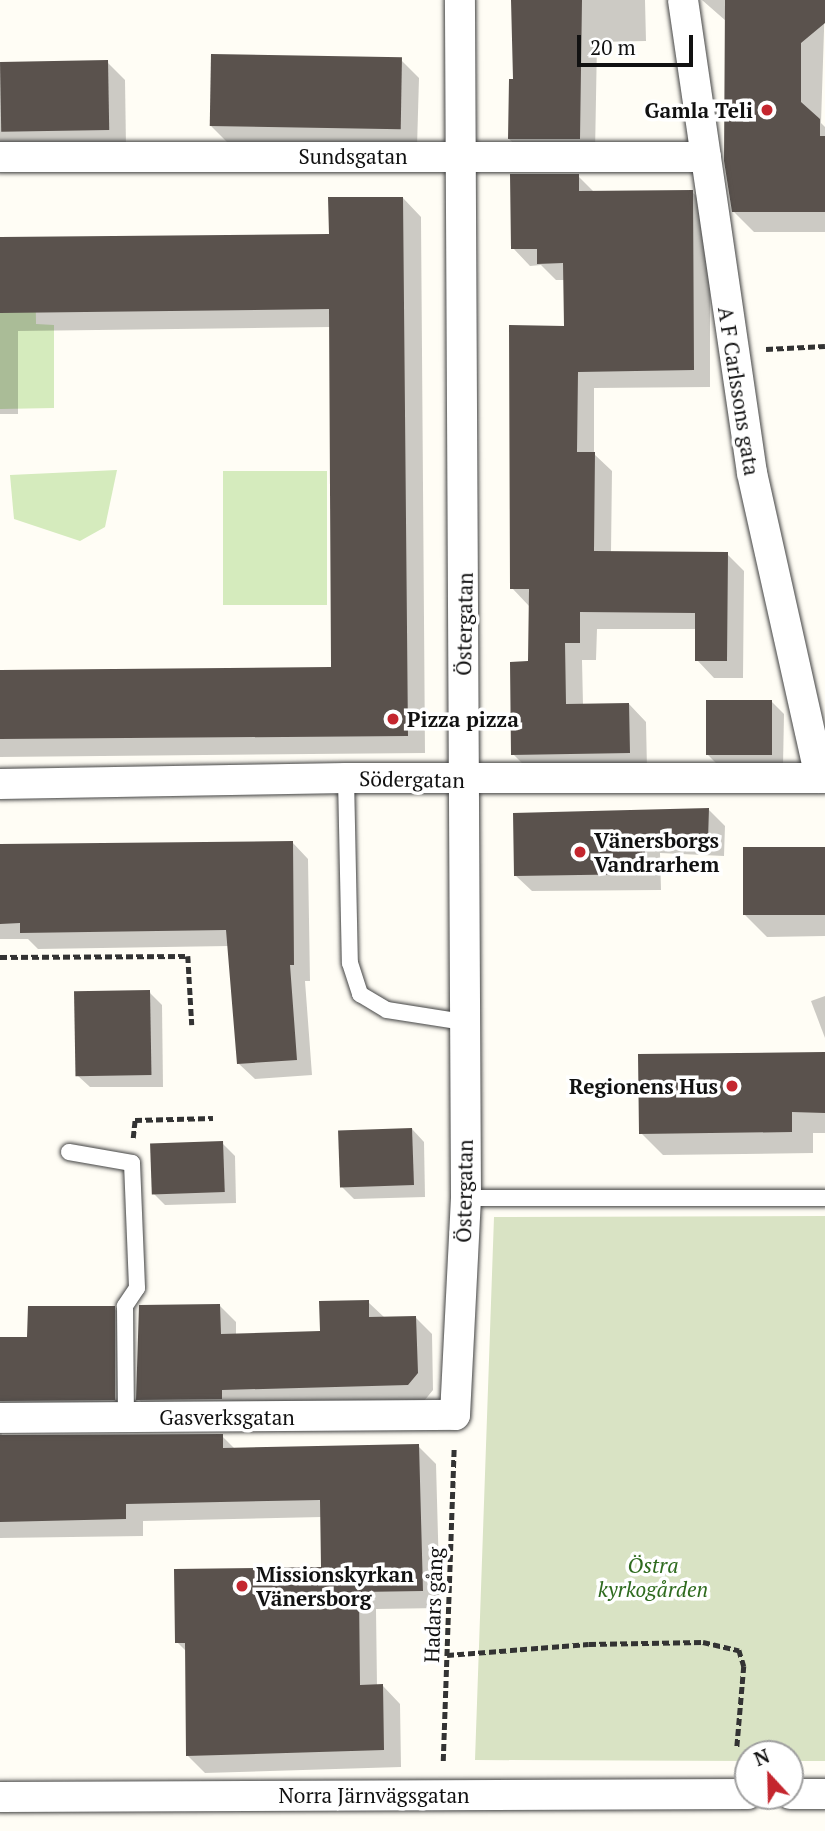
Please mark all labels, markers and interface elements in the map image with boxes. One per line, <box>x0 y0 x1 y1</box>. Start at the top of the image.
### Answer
scale bar <box>580 21 696 65</box>
text: 20 m <box>590 33 636 61</box>
place label: Gamla Teli <box>645 97 753 123</box>
marker: Gamla Teli <box>759 102 775 118</box>
street label: Sundsgatan <box>298 143 408 169</box>
street label: A F Carlssons gata <box>713 305 765 477</box>
street label: Östergatan <box>450 572 478 676</box>
place label: Pizza pizza <box>407 706 519 732</box>
marker: Pizza pizza <box>385 711 401 727</box>
street label: Södergatan <box>359 765 465 793</box>
place label: Vänersborgs Vandrarhem <box>594 827 719 877</box>
marker: Vänersborgs Vandrarhem <box>572 844 588 860</box>
place label: Regionens Hus <box>569 1073 718 1099</box>
marker: Regionens Hus <box>724 1078 740 1094</box>
street label: Östergatan <box>450 1139 478 1243</box>
street label: Gasverksgatan <box>159 1404 295 1430</box>
street label: Hadars gång <box>418 1547 448 1663</box>
park label: Östra kyrkogården <box>598 1552 708 1602</box>
place label: Missionskyrkan Vänersborg <box>256 1561 414 1611</box>
marker: Missionskyrkan Vänersborg <box>234 1578 250 1594</box>
north arrow <box>734 1740 804 1810</box>
text: N <box>750 1743 773 1771</box>
street label: Norra Järnvägsgatan <box>278 1782 470 1808</box>

